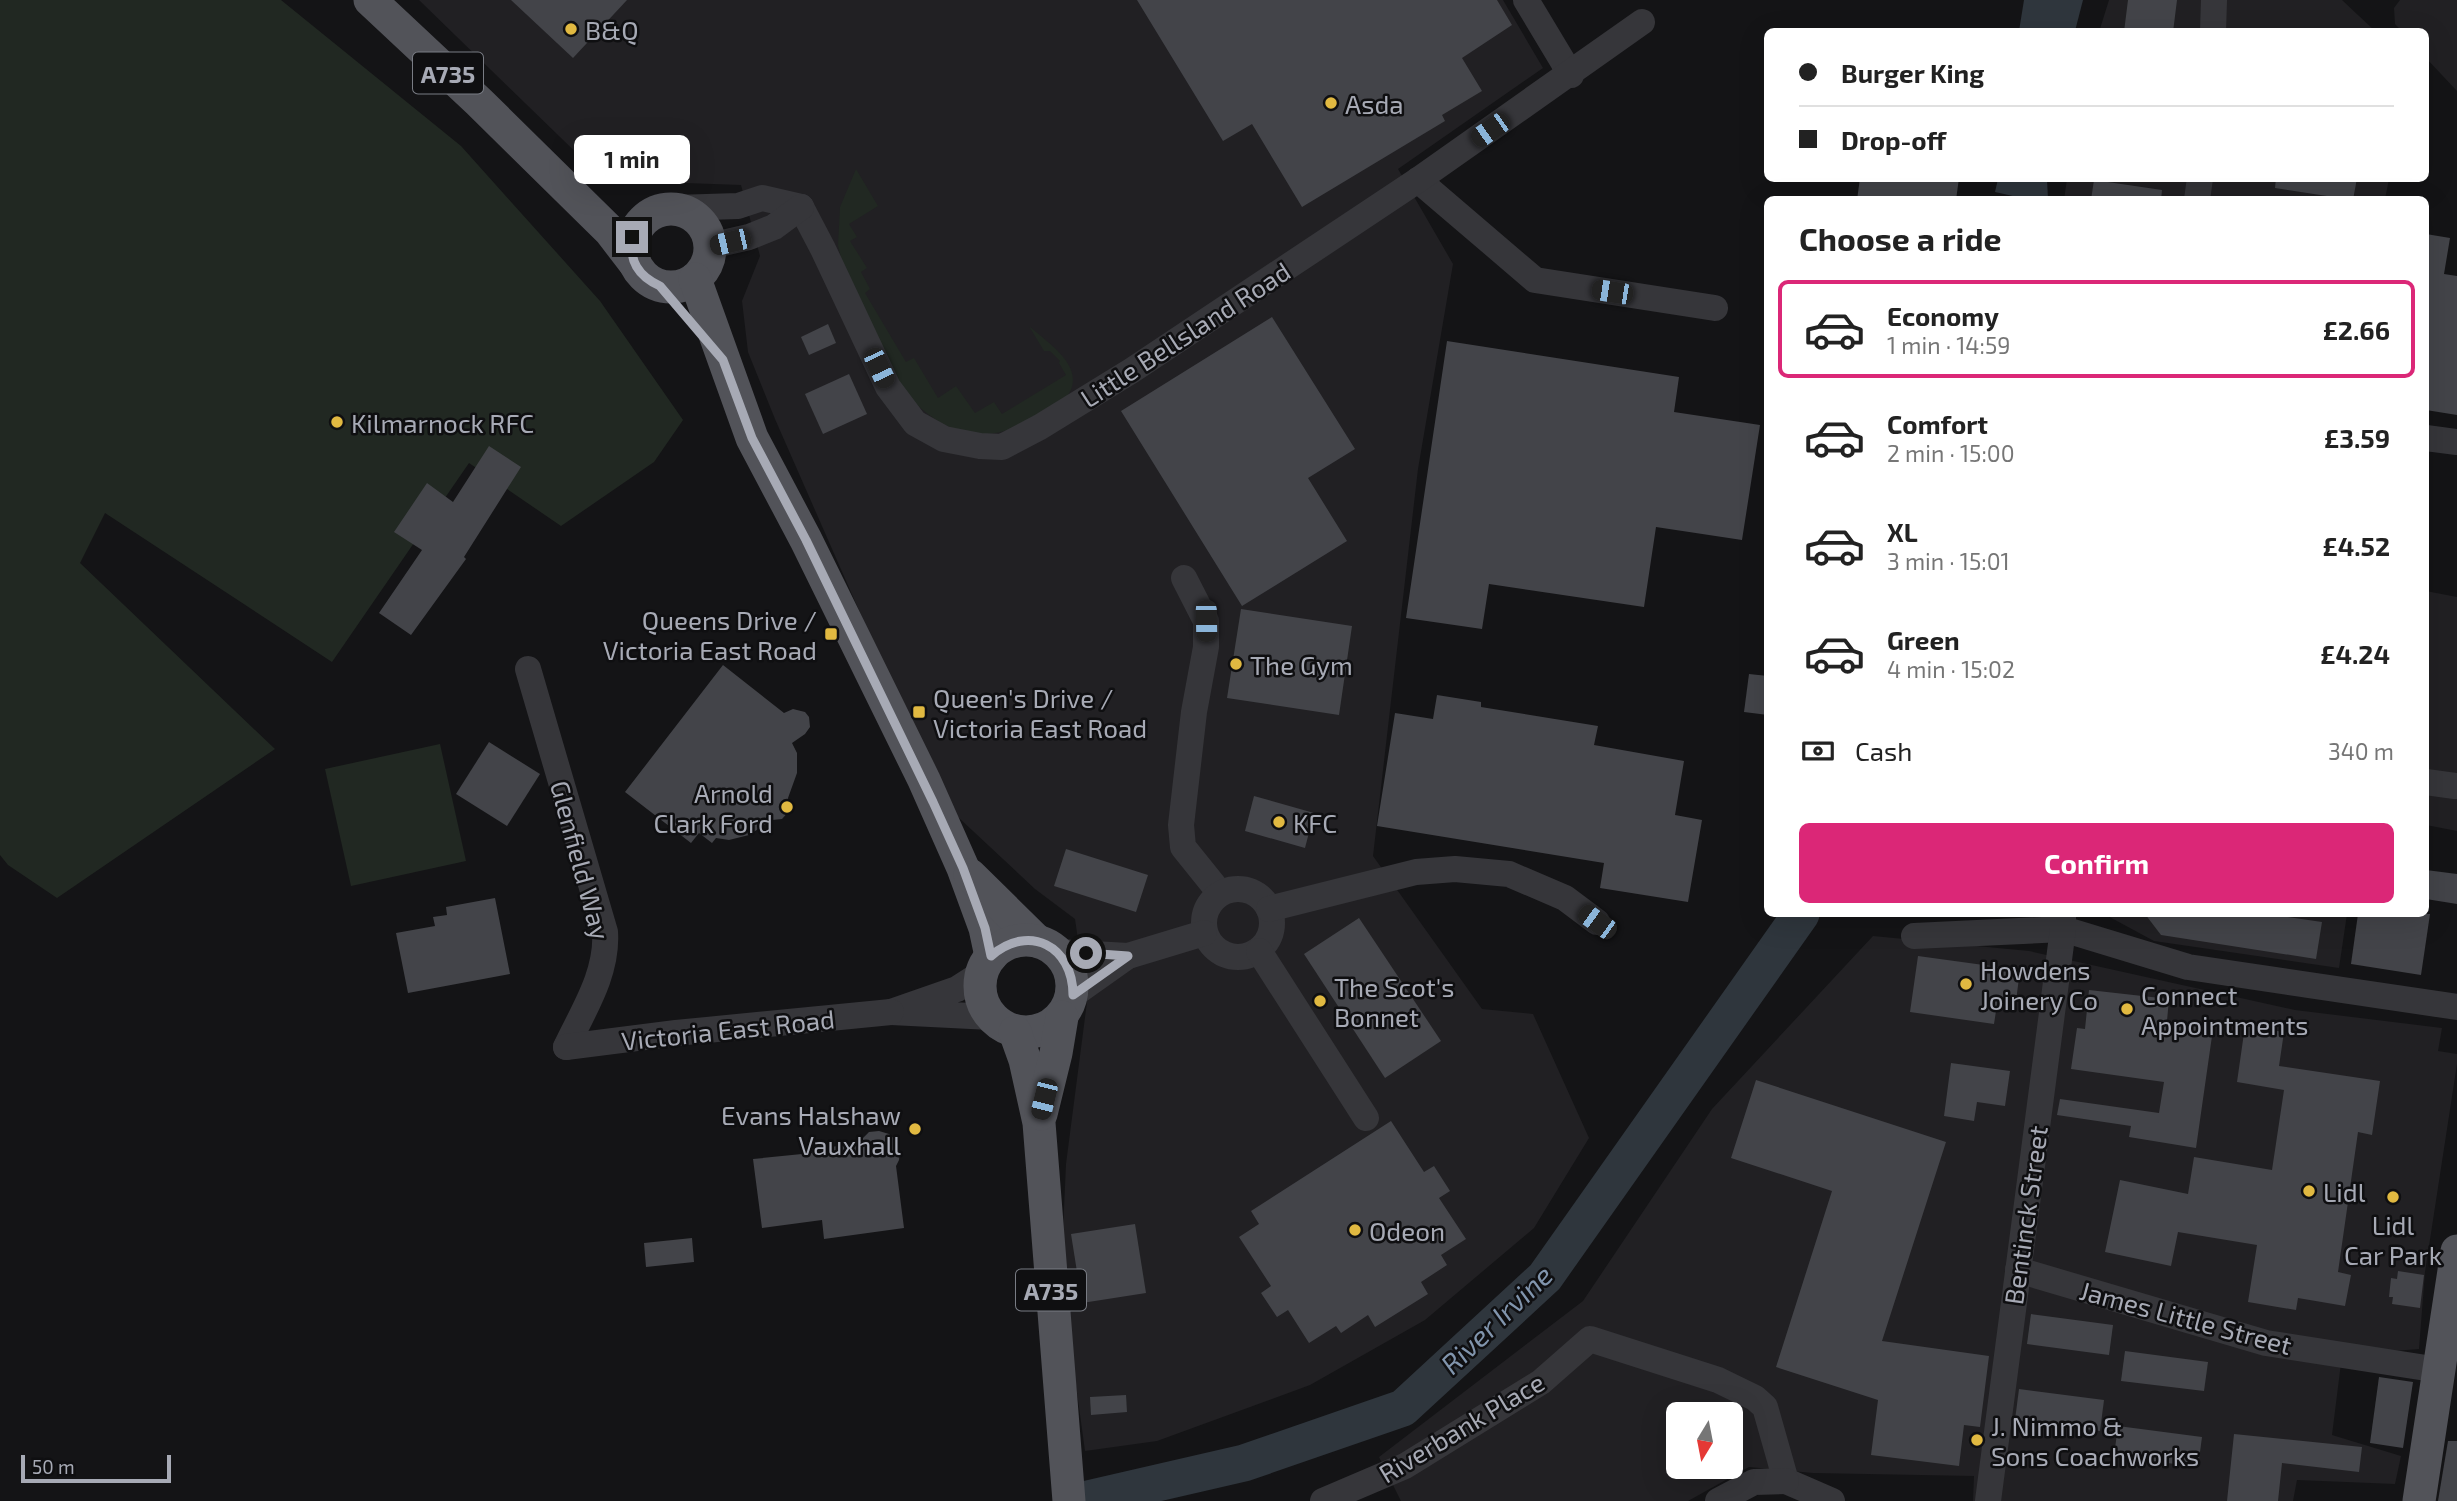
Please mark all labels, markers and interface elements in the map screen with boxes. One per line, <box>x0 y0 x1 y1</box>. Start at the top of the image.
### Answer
place label: B&Q <box>585 14 639 45</box>
marker: B&Q <box>563 21 579 37</box>
road number: A735 <box>413 52 483 94</box>
text: Burger King <box>1841 57 1984 88</box>
place label: Asda <box>1345 88 1404 119</box>
marker: Asda <box>1323 95 1339 111</box>
car <box>1467 109 1514 151</box>
text: Drop-off <box>1841 124 1946 155</box>
callout: 1 min <box>574 135 690 184</box>
text: 1 min <box>604 145 660 173</box>
text: Choose a ride <box>1799 219 2002 257</box>
route end <box>616 221 648 253</box>
car <box>708 227 753 257</box>
street label: Little Bellsland Road <box>1074 255 1296 413</box>
car <box>1590 278 1635 306</box>
icon: car <box>1803 298 1866 361</box>
text: Economy <box>1887 300 1999 331</box>
text: £2.66 <box>2323 314 2390 345</box>
text: 1 min · 14:59 <box>1887 331 2010 359</box>
car <box>861 345 898 391</box>
icon: car <box>1803 406 1866 469</box>
place label: Kilmarnock RFC <box>351 407 534 438</box>
text: Comfort <box>1887 408 1988 439</box>
marker: Kilmarnock RFC <box>329 414 345 430</box>
text: £3.59 <box>2324 422 2390 453</box>
text: 2 min · 15:00 <box>1887 439 2015 467</box>
icon: car <box>1803 514 1866 577</box>
text: XL <box>1887 516 1918 547</box>
text: £4.52 <box>2322 530 2390 561</box>
text: 3 min · 15:01 <box>1887 547 2010 575</box>
car <box>1196 600 1217 642</box>
place label: Queens Drive / Victoria East Road <box>603 604 817 665</box>
icon: car <box>1803 622 1866 685</box>
text: Green <box>1887 624 1960 655</box>
marker: Queens Drive / Victoria East Road <box>823 626 839 642</box>
text: £4.24 <box>2320 638 2390 669</box>
place label: The Gym <box>1250 649 1353 680</box>
text: 4 min · 15:02 <box>1887 655 2015 683</box>
marker: The Gym <box>1228 656 1244 672</box>
place label: Queen's Drive / Victoria East Road <box>933 682 1147 743</box>
marker: Queen's Drive / Victoria East Road <box>911 704 927 720</box>
icon: cash <box>1799 732 1837 770</box>
text: Cash <box>1855 735 1912 766</box>
text: 340 m <box>2328 737 2394 765</box>
street label: Glenfield Way <box>545 777 617 943</box>
place label: Arnold Clark Ford <box>654 777 773 838</box>
marker: Arnold Clark Ford <box>779 799 795 815</box>
place label: KFC <box>1293 807 1337 838</box>
marker: KFC <box>1271 814 1287 830</box>
button: Confirm <box>1799 823 2394 903</box>
car <box>1574 901 1621 943</box>
route start <box>1070 937 1102 969</box>
place label: Howdens Joinery Co <box>1980 954 2098 1015</box>
place label: The Scot's Bonnet <box>1334 971 1454 1032</box>
marker: Howdens Joinery Co <box>1958 976 1974 992</box>
place label: Connect Appointments <box>2141 979 2309 1040</box>
marker: The Scot's Bonnet <box>1312 993 1328 1009</box>
marker: Connect Appointments <box>2119 1001 2135 1017</box>
street label: Victoria East Road <box>620 1002 836 1056</box>
car <box>1029 1076 1060 1122</box>
place label: Evans Halshaw Vauxhall <box>721 1099 901 1160</box>
marker: Evans Halshaw Vauxhall <box>907 1121 923 1137</box>
street label: Bentinck Street <box>1997 1123 2053 1306</box>
place label: Lidl <box>2323 1176 2366 1207</box>
marker: Lidl <box>2301 1183 2317 1199</box>
marker: Lidl Car Park <box>2385 1189 2401 1205</box>
place label: Lidl Car Park <box>2344 1209 2442 1270</box>
place label: Odeon <box>1369 1215 1445 1246</box>
marker: Odeon <box>1347 1222 1363 1238</box>
water label: River Irvine <box>1433 1257 1559 1381</box>
road number: A735 <box>1016 1270 1086 1310</box>
street label: James Little Street <box>2077 1274 2295 1360</box>
street label: Riverbank Place <box>1373 1365 1549 1489</box>
north arrow <box>1666 1402 1743 1479</box>
map controls <box>1666 1402 1743 1479</box>
place label: J. Nimmo & Sons Coachworks <box>1991 1410 2199 1471</box>
marker: J. Nimmo & Sons Coachworks <box>1969 1432 1985 1448</box>
scale bar <box>21 1452 172 1484</box>
text: 50 m <box>32 1455 75 1478</box>

